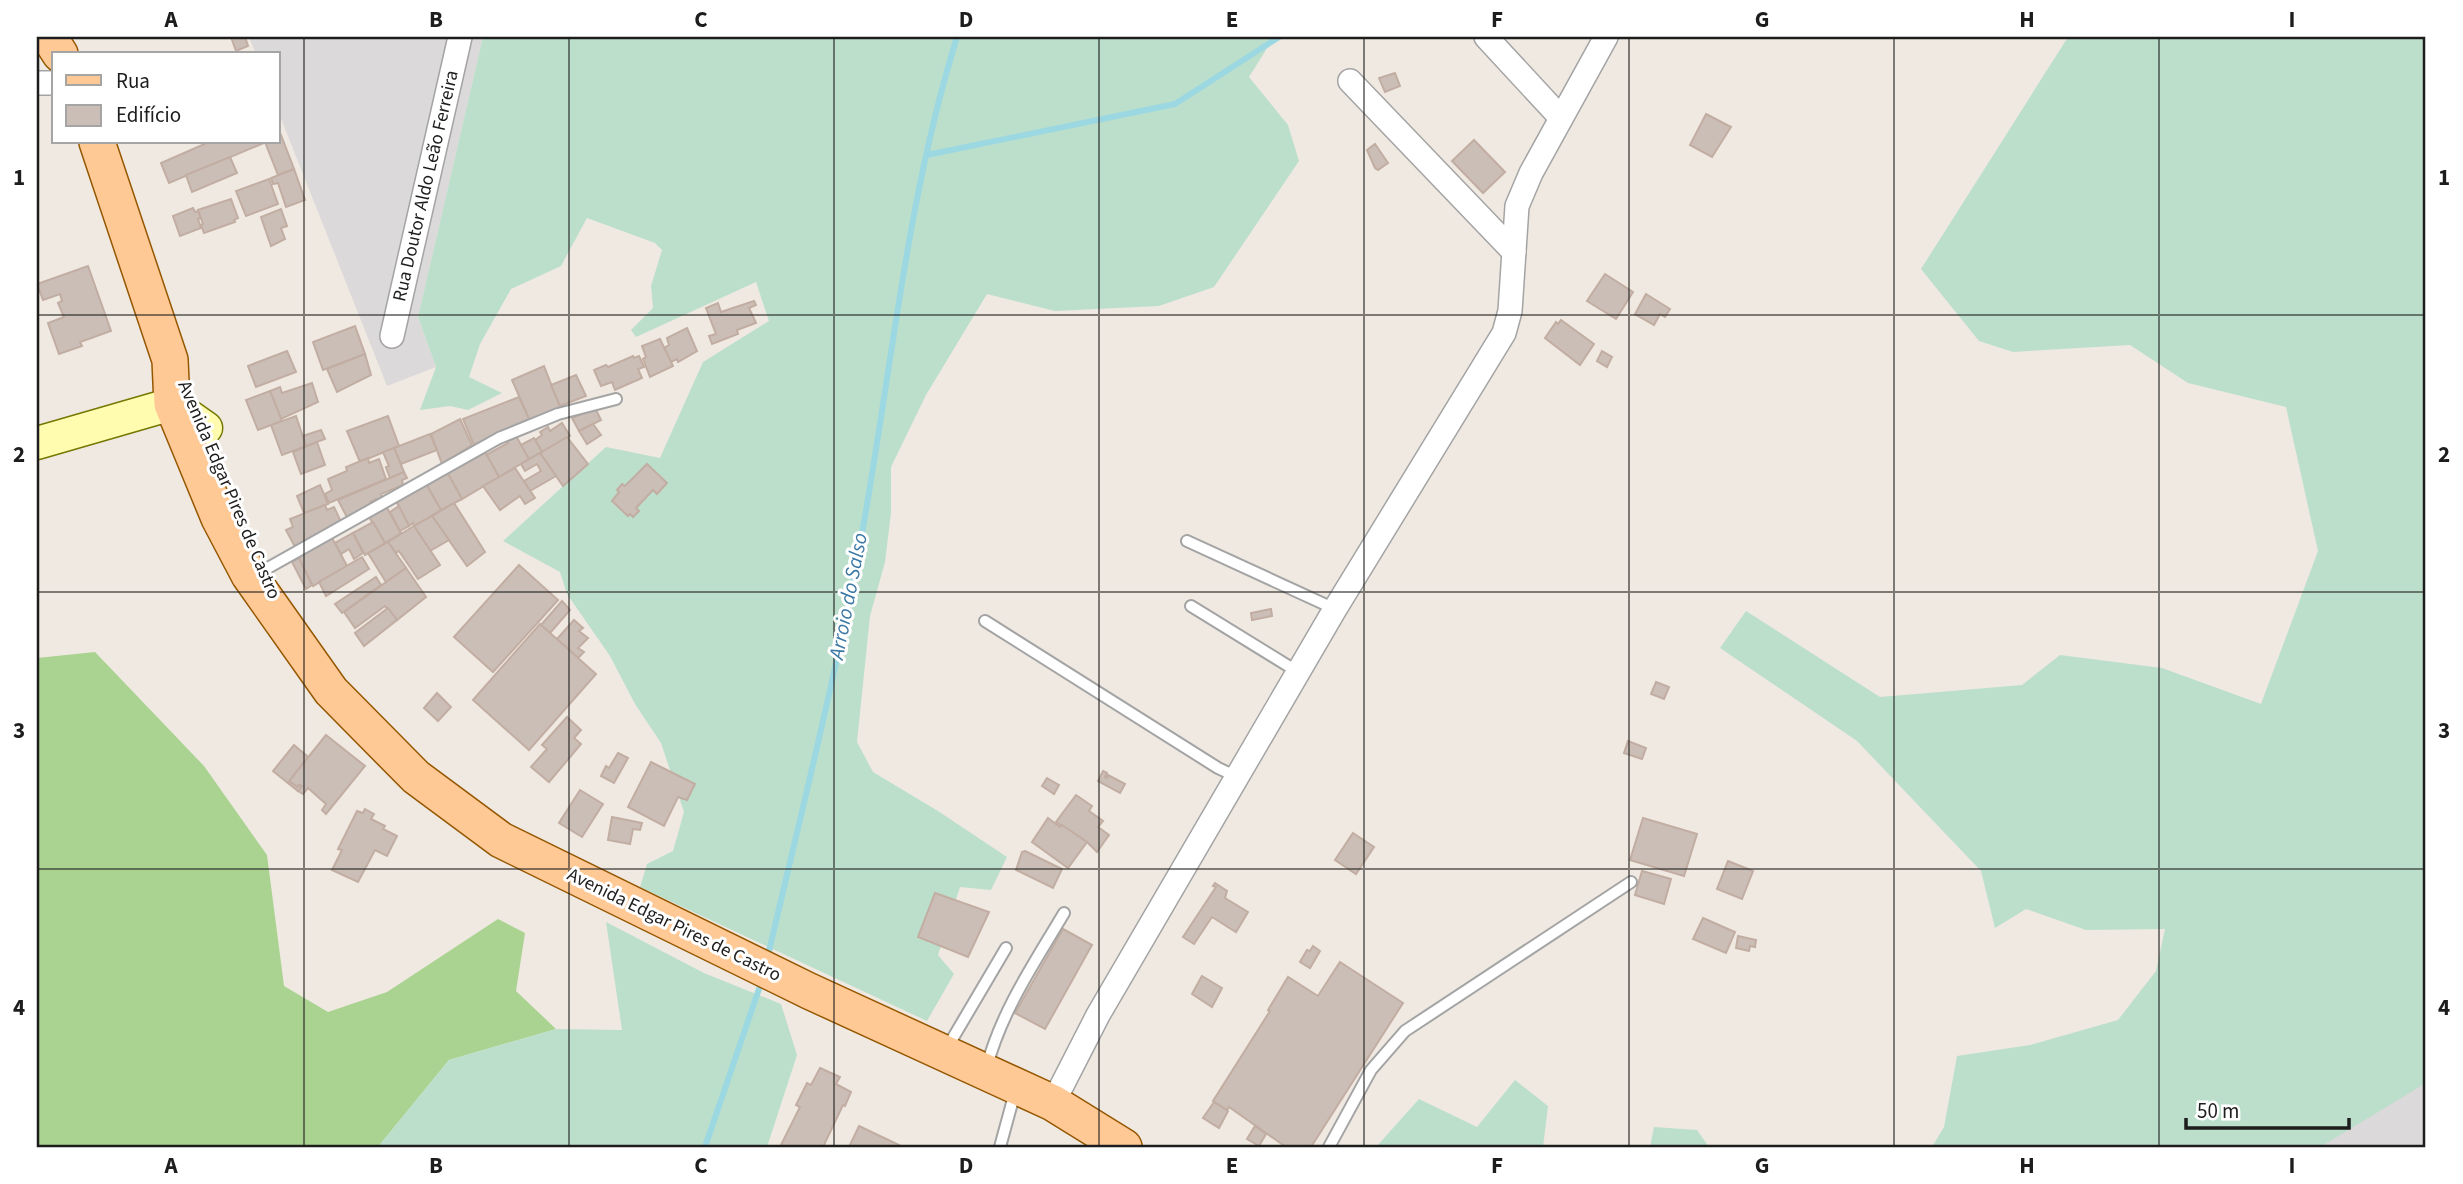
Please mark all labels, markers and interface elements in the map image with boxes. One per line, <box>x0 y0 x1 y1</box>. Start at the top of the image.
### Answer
text: A <box>163 3 178 36</box>
text: B <box>429 3 443 36</box>
text: C <box>694 3 708 36</box>
text: D <box>959 3 973 36</box>
text: E <box>1226 3 1238 36</box>
text: F <box>1491 3 1503 36</box>
text: G <box>1755 3 1769 36</box>
text: H <box>2019 3 2035 36</box>
text: I <box>2289 3 2295 36</box>
legend <box>52 52 280 144</box>
text: Rua <box>116 66 150 96</box>
street label: Rua Doutor Aldo Leão Ferreira <box>386 68 466 304</box>
text: Edifício <box>116 100 181 130</box>
text: 1 <box>13 161 25 194</box>
text: 1 <box>2438 161 2450 194</box>
street label: Avenida Edgar Pires de Castro <box>171 377 287 603</box>
text: 2 <box>13 438 25 471</box>
text: 2 <box>2438 438 2450 471</box>
water label: Arroio do Salso <box>821 530 875 664</box>
text: 3 <box>13 714 25 747</box>
text: 3 <box>2438 714 2450 747</box>
street label: Avenida Edgar Pires de Castro <box>563 861 785 989</box>
text: 4 <box>13 991 25 1024</box>
text: 4 <box>2438 991 2450 1024</box>
scale bar <box>2186 1086 2349 1130</box>
text: 50 m <box>2197 1096 2239 1126</box>
text: A <box>163 1149 178 1182</box>
text: B <box>429 1149 443 1182</box>
text: C <box>694 1149 708 1182</box>
text: D <box>959 1149 973 1182</box>
text: E <box>1226 1149 1238 1182</box>
text: F <box>1491 1149 1503 1182</box>
text: G <box>1755 1149 1769 1182</box>
text: H <box>2019 1149 2035 1182</box>
text: I <box>2289 1149 2295 1182</box>

